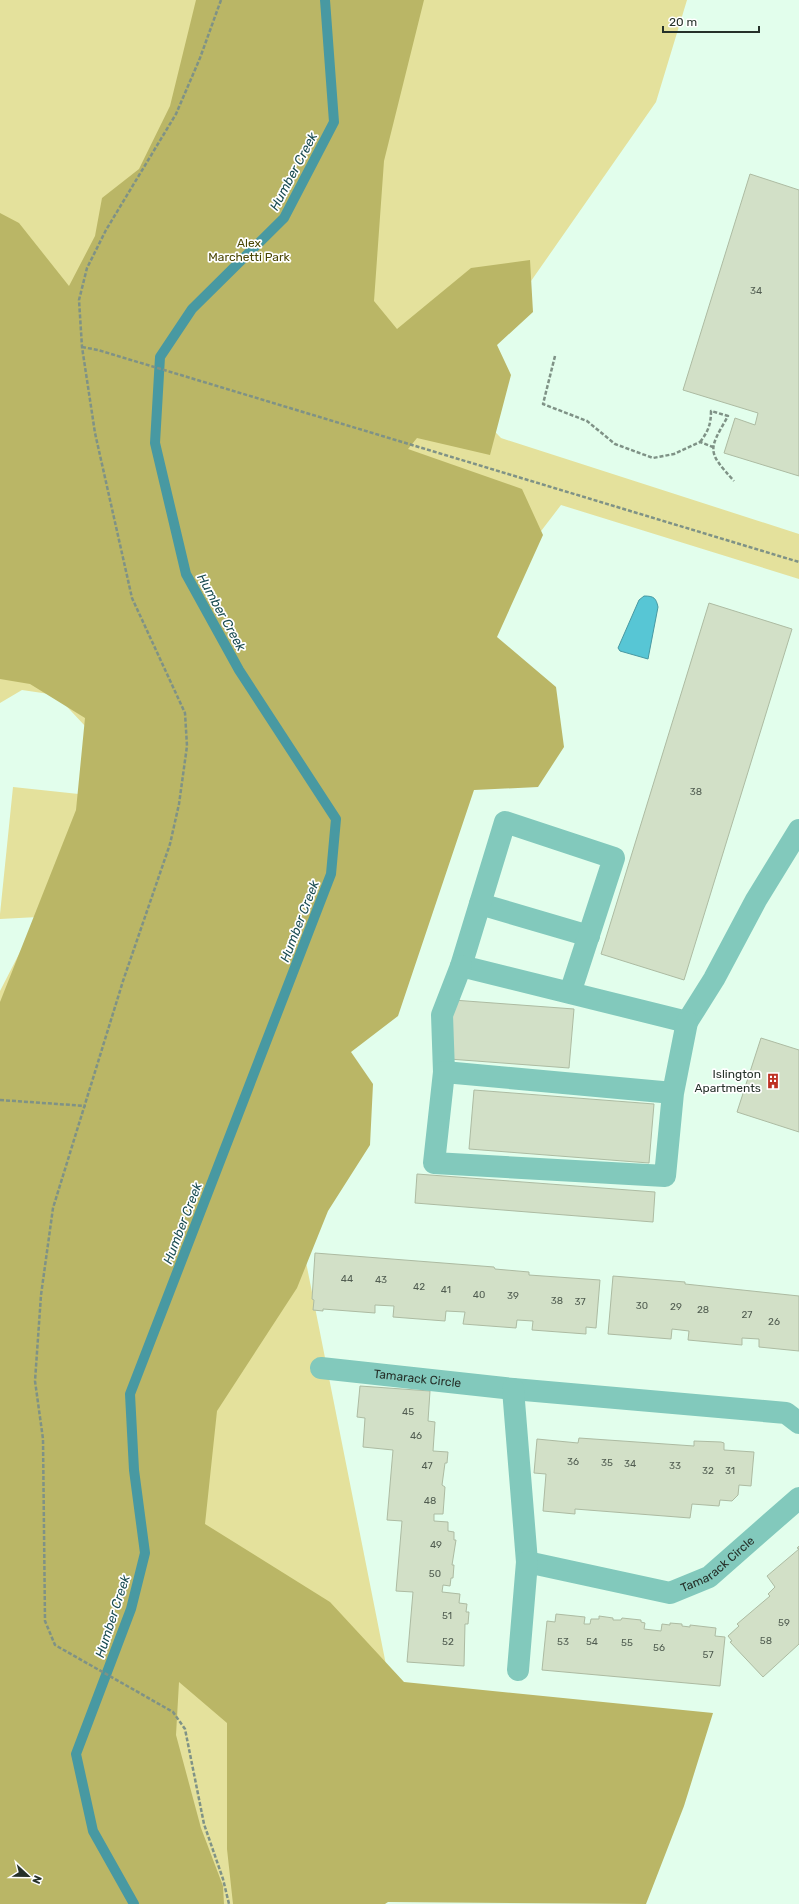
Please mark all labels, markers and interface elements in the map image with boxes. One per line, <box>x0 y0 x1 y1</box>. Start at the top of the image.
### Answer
scale bar <box>663 8 759 34</box>
text: 20 m <box>669 15 697 29</box>
water label: Humber Creek <box>267 129 320 213</box>
park label: Alex Marchetti Park <box>208 236 291 264</box>
house number: 34 <box>750 285 762 297</box>
water label: Humber Creek <box>194 571 249 654</box>
house number: 38 <box>690 786 702 798</box>
water label: Humber Creek <box>277 878 322 964</box>
place label: Islington Apartments <box>695 1067 761 1095</box>
building icon: Islington Apartments <box>764 1072 782 1090</box>
water label: Humber Creek <box>160 1180 205 1266</box>
house number: 44 <box>341 1273 353 1285</box>
house number: 43 <box>375 1274 387 1286</box>
house number: 42 <box>413 1281 425 1293</box>
house number: 41 <box>441 1284 451 1296</box>
house number: 40 <box>473 1289 485 1301</box>
house number: 39 <box>507 1290 519 1302</box>
house number: 38 <box>551 1295 563 1307</box>
house number: 37 <box>574 1296 586 1308</box>
house number: 30 <box>636 1300 648 1312</box>
house number: 29 <box>670 1301 682 1313</box>
house number: 28 <box>697 1304 709 1316</box>
house number: 27 <box>742 1309 753 1321</box>
house number: 26 <box>768 1316 780 1328</box>
street label: Tamarack Circle <box>373 1367 462 1390</box>
house number: 45 <box>402 1406 414 1418</box>
house number: 46 <box>410 1430 422 1442</box>
house number: 36 <box>567 1456 579 1468</box>
house number: 35 <box>601 1457 613 1469</box>
house number: 34 <box>624 1458 636 1470</box>
house number: 47 <box>421 1460 433 1472</box>
house number: 33 <box>669 1460 681 1472</box>
house number: 32 <box>702 1465 714 1477</box>
house number: 31 <box>725 1465 735 1477</box>
house number: 48 <box>424 1495 436 1507</box>
street label: Tamarack Circle <box>678 1533 757 1595</box>
house number: 49 <box>430 1539 442 1551</box>
house number: 50 <box>429 1568 441 1580</box>
water label: Humber Creek <box>92 1573 133 1660</box>
house number: 51 <box>442 1610 452 1622</box>
house number: 59 <box>778 1617 790 1629</box>
house number: 58 <box>760 1635 772 1647</box>
house number: 52 <box>442 1636 454 1648</box>
house number: 53 <box>557 1636 569 1648</box>
house number: 54 <box>586 1636 598 1648</box>
house number: 55 <box>621 1637 633 1649</box>
house number: 56 <box>653 1642 665 1654</box>
house number: 57 <box>702 1649 714 1661</box>
north arrow <box>8 1856 48 1896</box>
text: N <box>29 1873 44 1886</box>

